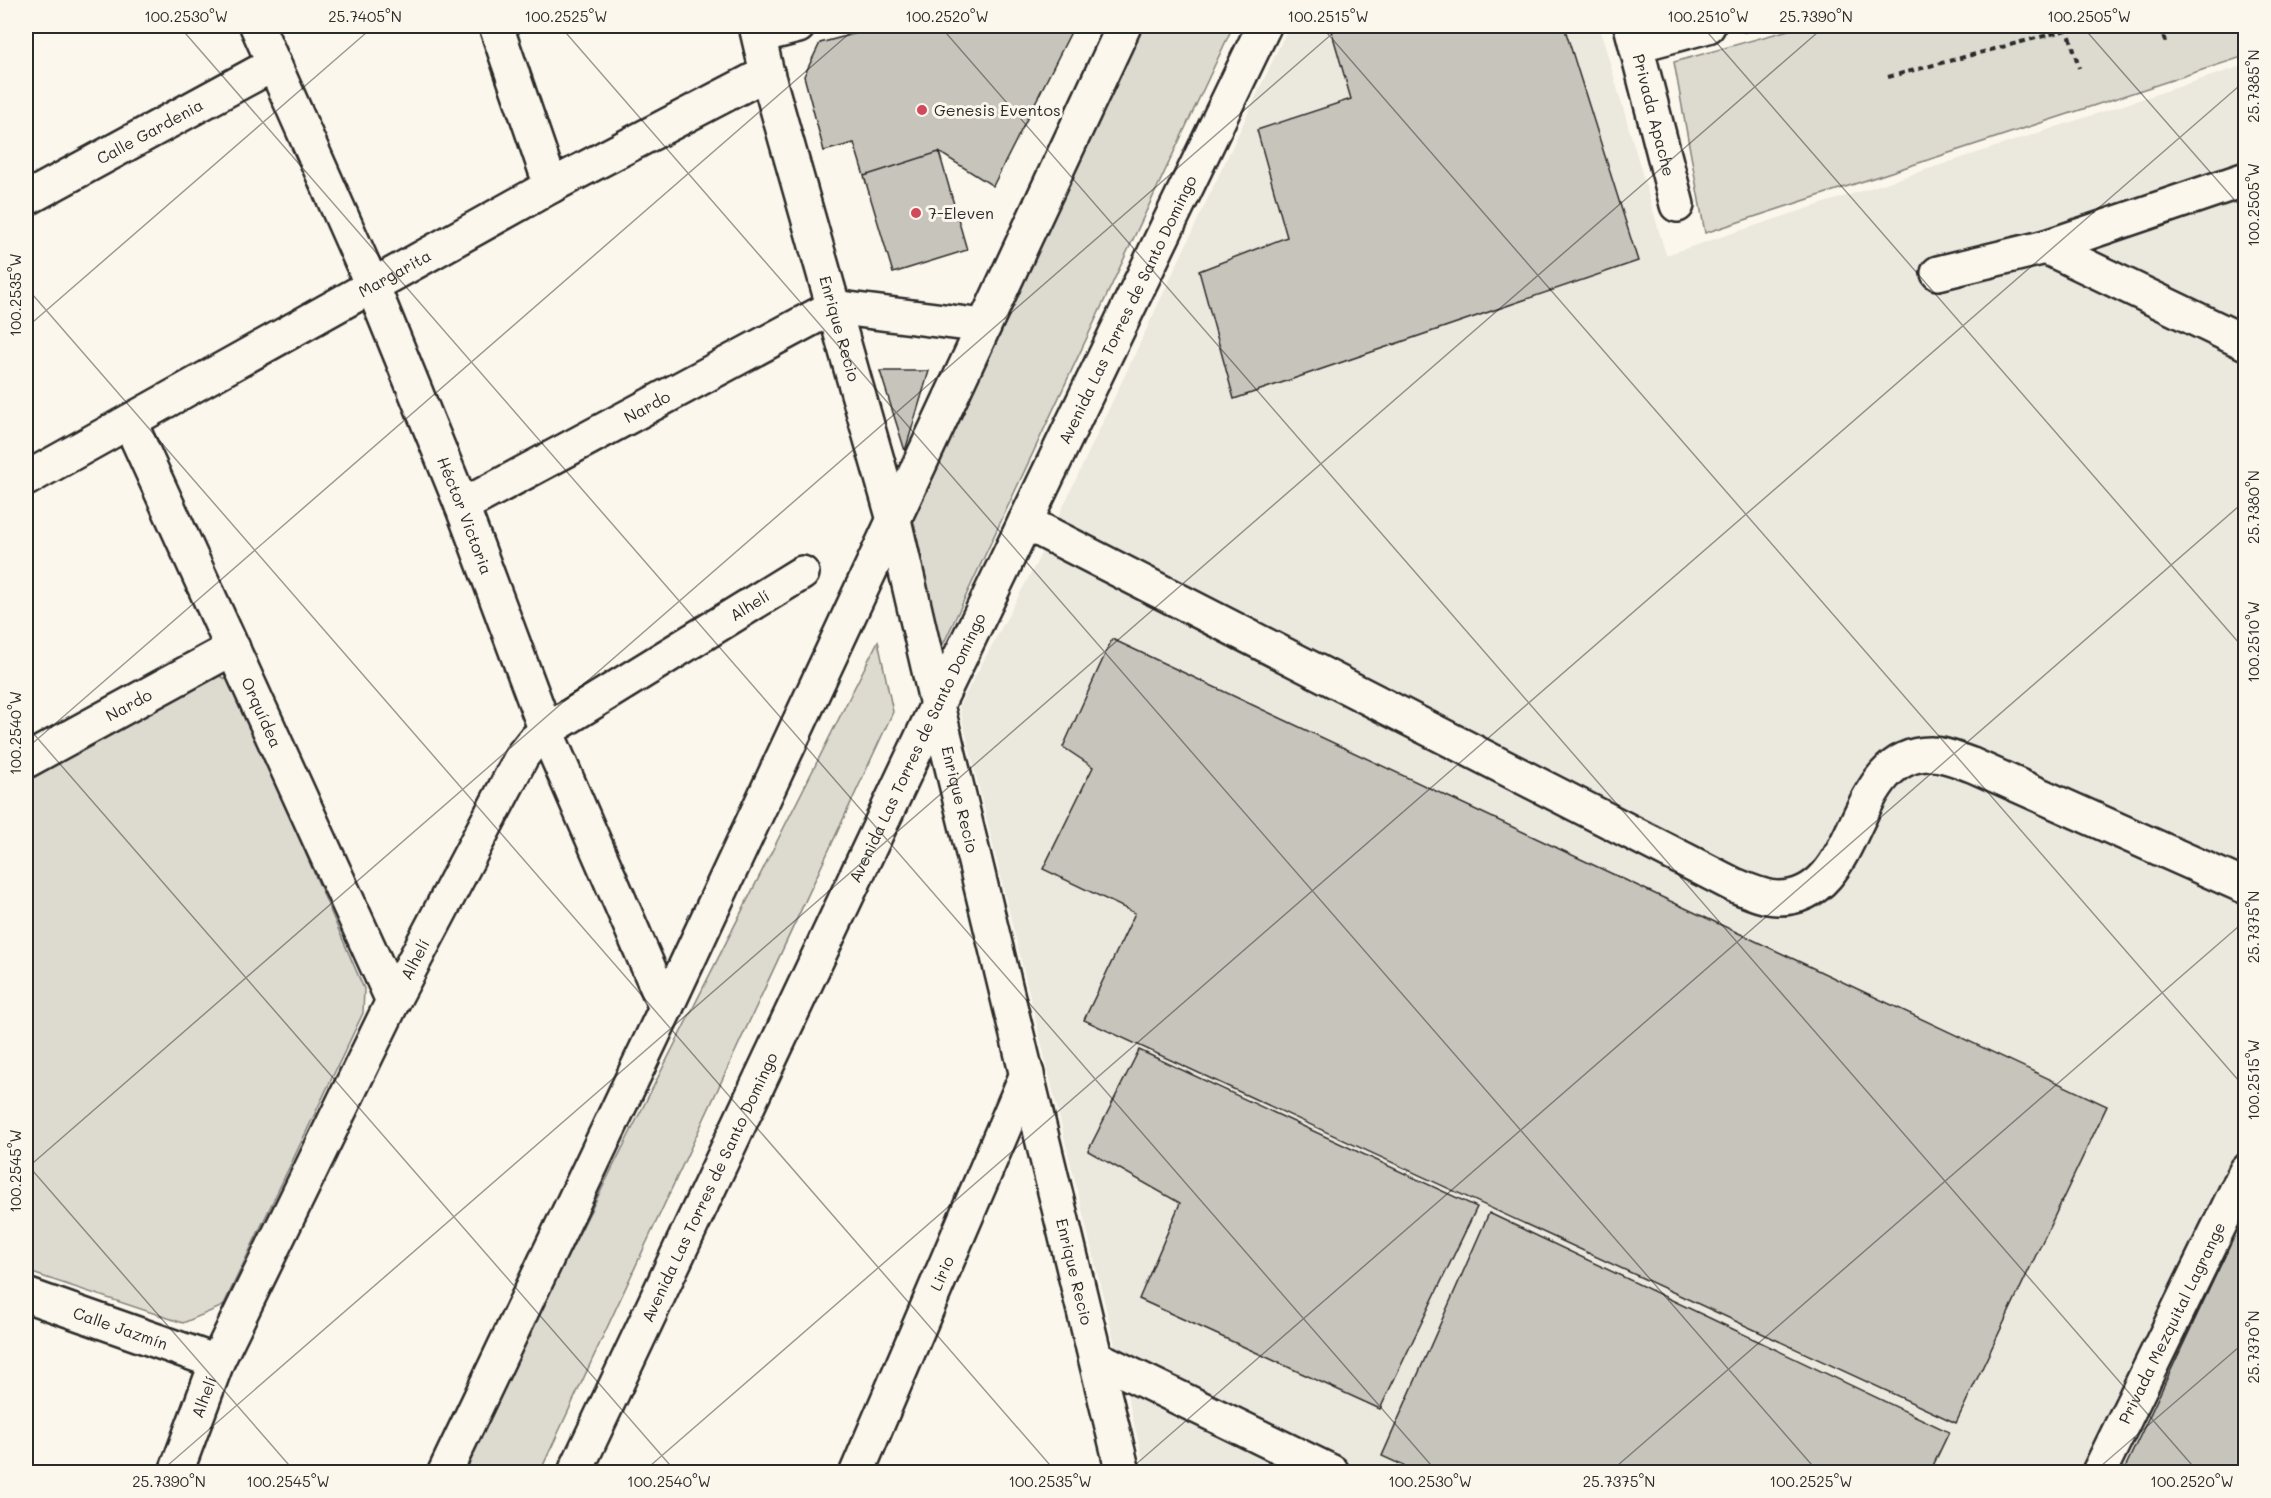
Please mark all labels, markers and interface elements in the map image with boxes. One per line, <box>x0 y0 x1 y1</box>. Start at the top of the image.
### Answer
text: 100.2530°W <box>144 6 228 26</box>
text: 25.7405°N <box>328 6 402 26</box>
text: 100.2525°W <box>525 6 607 26</box>
text: 100.2520°W <box>905 6 989 26</box>
text: 100.2515°W <box>1287 6 1369 26</box>
text: 100.2510°W <box>1667 6 1749 26</box>
text: 25.7390°N <box>1779 6 1853 26</box>
text: 100.2505°W <box>2047 6 2131 26</box>
text: 25.7385°N <box>2243 49 2263 123</box>
street label: Privada Apache <box>1629 51 1680 178</box>
street label: Calle Gardenia <box>93 94 207 169</box>
place label: Genesis Eventos <box>934 99 1061 120</box>
marker: Genesis Eventos <box>915 103 929 117</box>
text: 100.2505°W <box>2243 163 2263 247</box>
street label: Avenida Las Torres de Santo Domingo <box>1053 171 1201 447</box>
place label: 7-Eleven <box>928 202 994 223</box>
marker: 7-Eleven <box>909 206 923 220</box>
street label: Margarita <box>354 244 434 302</box>
text: 100.2535°W <box>5 253 25 337</box>
street label: Enrique Recio <box>815 273 865 384</box>
street label: Nardo <box>620 385 674 427</box>
street label: Héctor Victoria <box>433 453 498 577</box>
text: 25.7380°N <box>2243 470 2263 544</box>
street label: Alhelí <box>725 585 773 625</box>
text: 100.2510°W <box>2243 601 2263 683</box>
street label: Avenida Las Torres de Santo Domingo <box>844 609 990 886</box>
street label: Orquídea <box>237 674 287 751</box>
street label: Nardo <box>102 683 155 726</box>
text: 100.2540°W <box>5 691 25 775</box>
street label: Enrique Recio <box>937 744 983 855</box>
text: 25.7375°N <box>2243 891 2263 963</box>
street label: Alhelí <box>395 935 434 983</box>
text: 100.2515°W <box>2243 1039 2263 1121</box>
street label: Avenida Las Torres de Santo Domingo <box>636 1049 782 1325</box>
text: 100.2545°W <box>5 1129 25 1213</box>
street label: Enrique Recio <box>1052 1216 1098 1327</box>
street label: Privada Mezquital Lagrange <box>2113 1218 2230 1427</box>
street label: Lirio <box>925 1253 958 1294</box>
street label: Calle Jazmín <box>70 1301 171 1354</box>
text: 25.7370°N <box>2243 1310 2263 1384</box>
street label: Alhelí <box>186 1373 221 1421</box>
text: 25.7390°N <box>132 1471 206 1491</box>
text: 100.2545°W <box>246 1471 330 1491</box>
text: 100.2540°W <box>627 1471 711 1491</box>
text: 100.2535°W <box>1008 1471 1092 1491</box>
text: 100.2530°W <box>1388 1471 1472 1491</box>
text: 25.7375°N <box>1583 1471 1655 1491</box>
text: 100.2525°W <box>1770 1471 1852 1491</box>
text: 100.2520°W <box>2150 1471 2234 1491</box>

